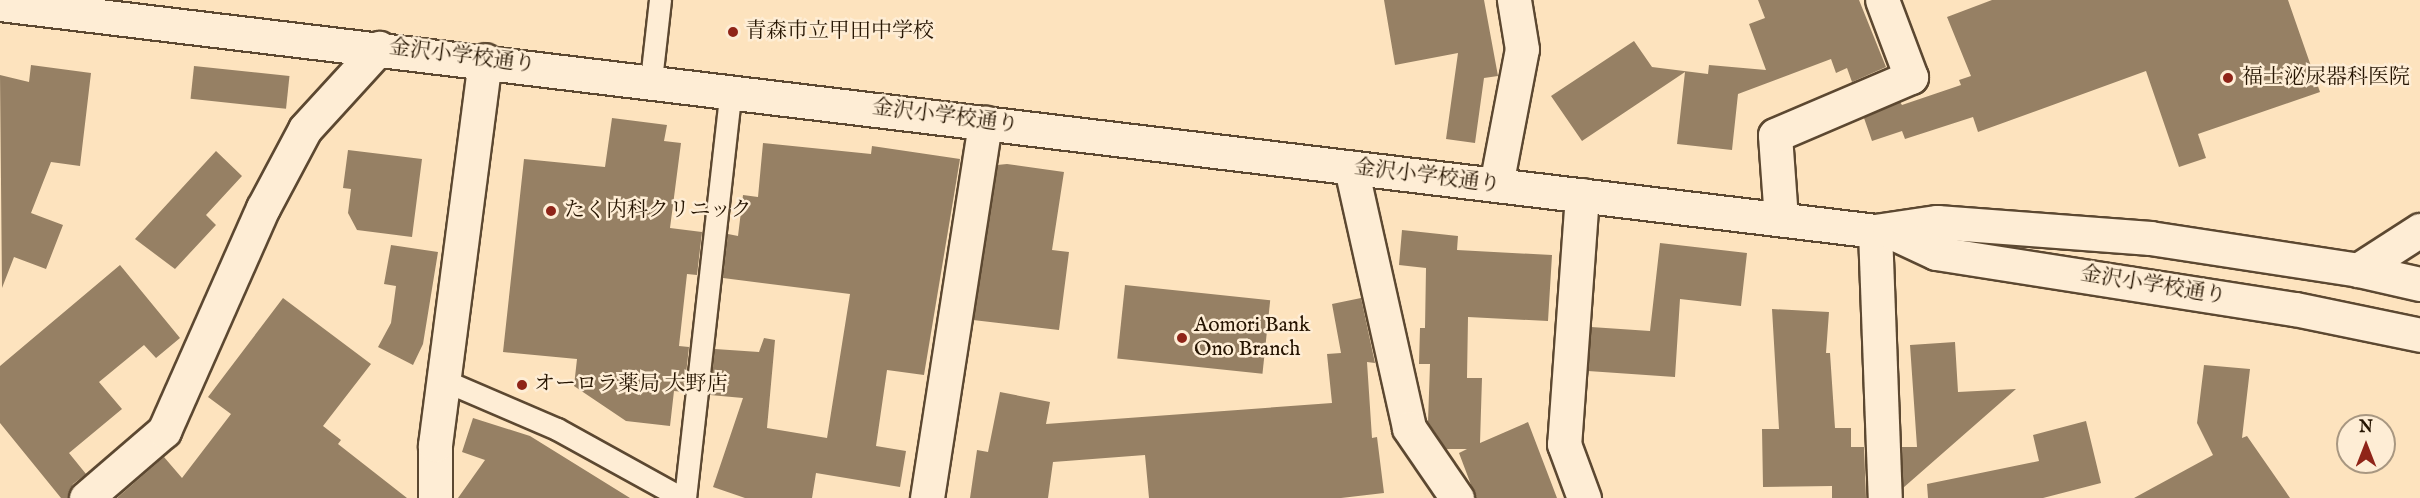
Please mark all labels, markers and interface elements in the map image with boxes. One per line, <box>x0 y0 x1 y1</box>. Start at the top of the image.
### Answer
place label: 青森市立甲田中学校 <box>745 19 934 45</box>
marker: 青森市立甲田中学校 <box>726 25 740 39</box>
street label: 金沢小学校通り <box>388 36 536 78</box>
place label: 福士泌尿器科医院 <box>2242 65 2410 91</box>
marker: 福士泌尿器科医院 <box>2219 69 2237 87</box>
street label: 金沢小学校通り <box>871 96 1019 138</box>
street label: 金沢小学校通り <box>1353 156 1501 198</box>
place label: たく内科クリニック <box>564 198 753 224</box>
marker: たく内科クリニック <box>542 202 560 220</box>
street label: 金沢小学校通り <box>2078 262 2228 310</box>
place label: Aomori Bank Ono Branch <box>1194 313 1310 363</box>
marker: Aomori Bank Ono Branch <box>1175 331 1189 345</box>
place label: オーロラ薬局 大野店 <box>534 372 728 398</box>
marker: オーロラ薬局 大野店 <box>515 378 529 392</box>
north arrow <box>2336 414 2396 474</box>
text: N <box>2359 418 2373 438</box>

